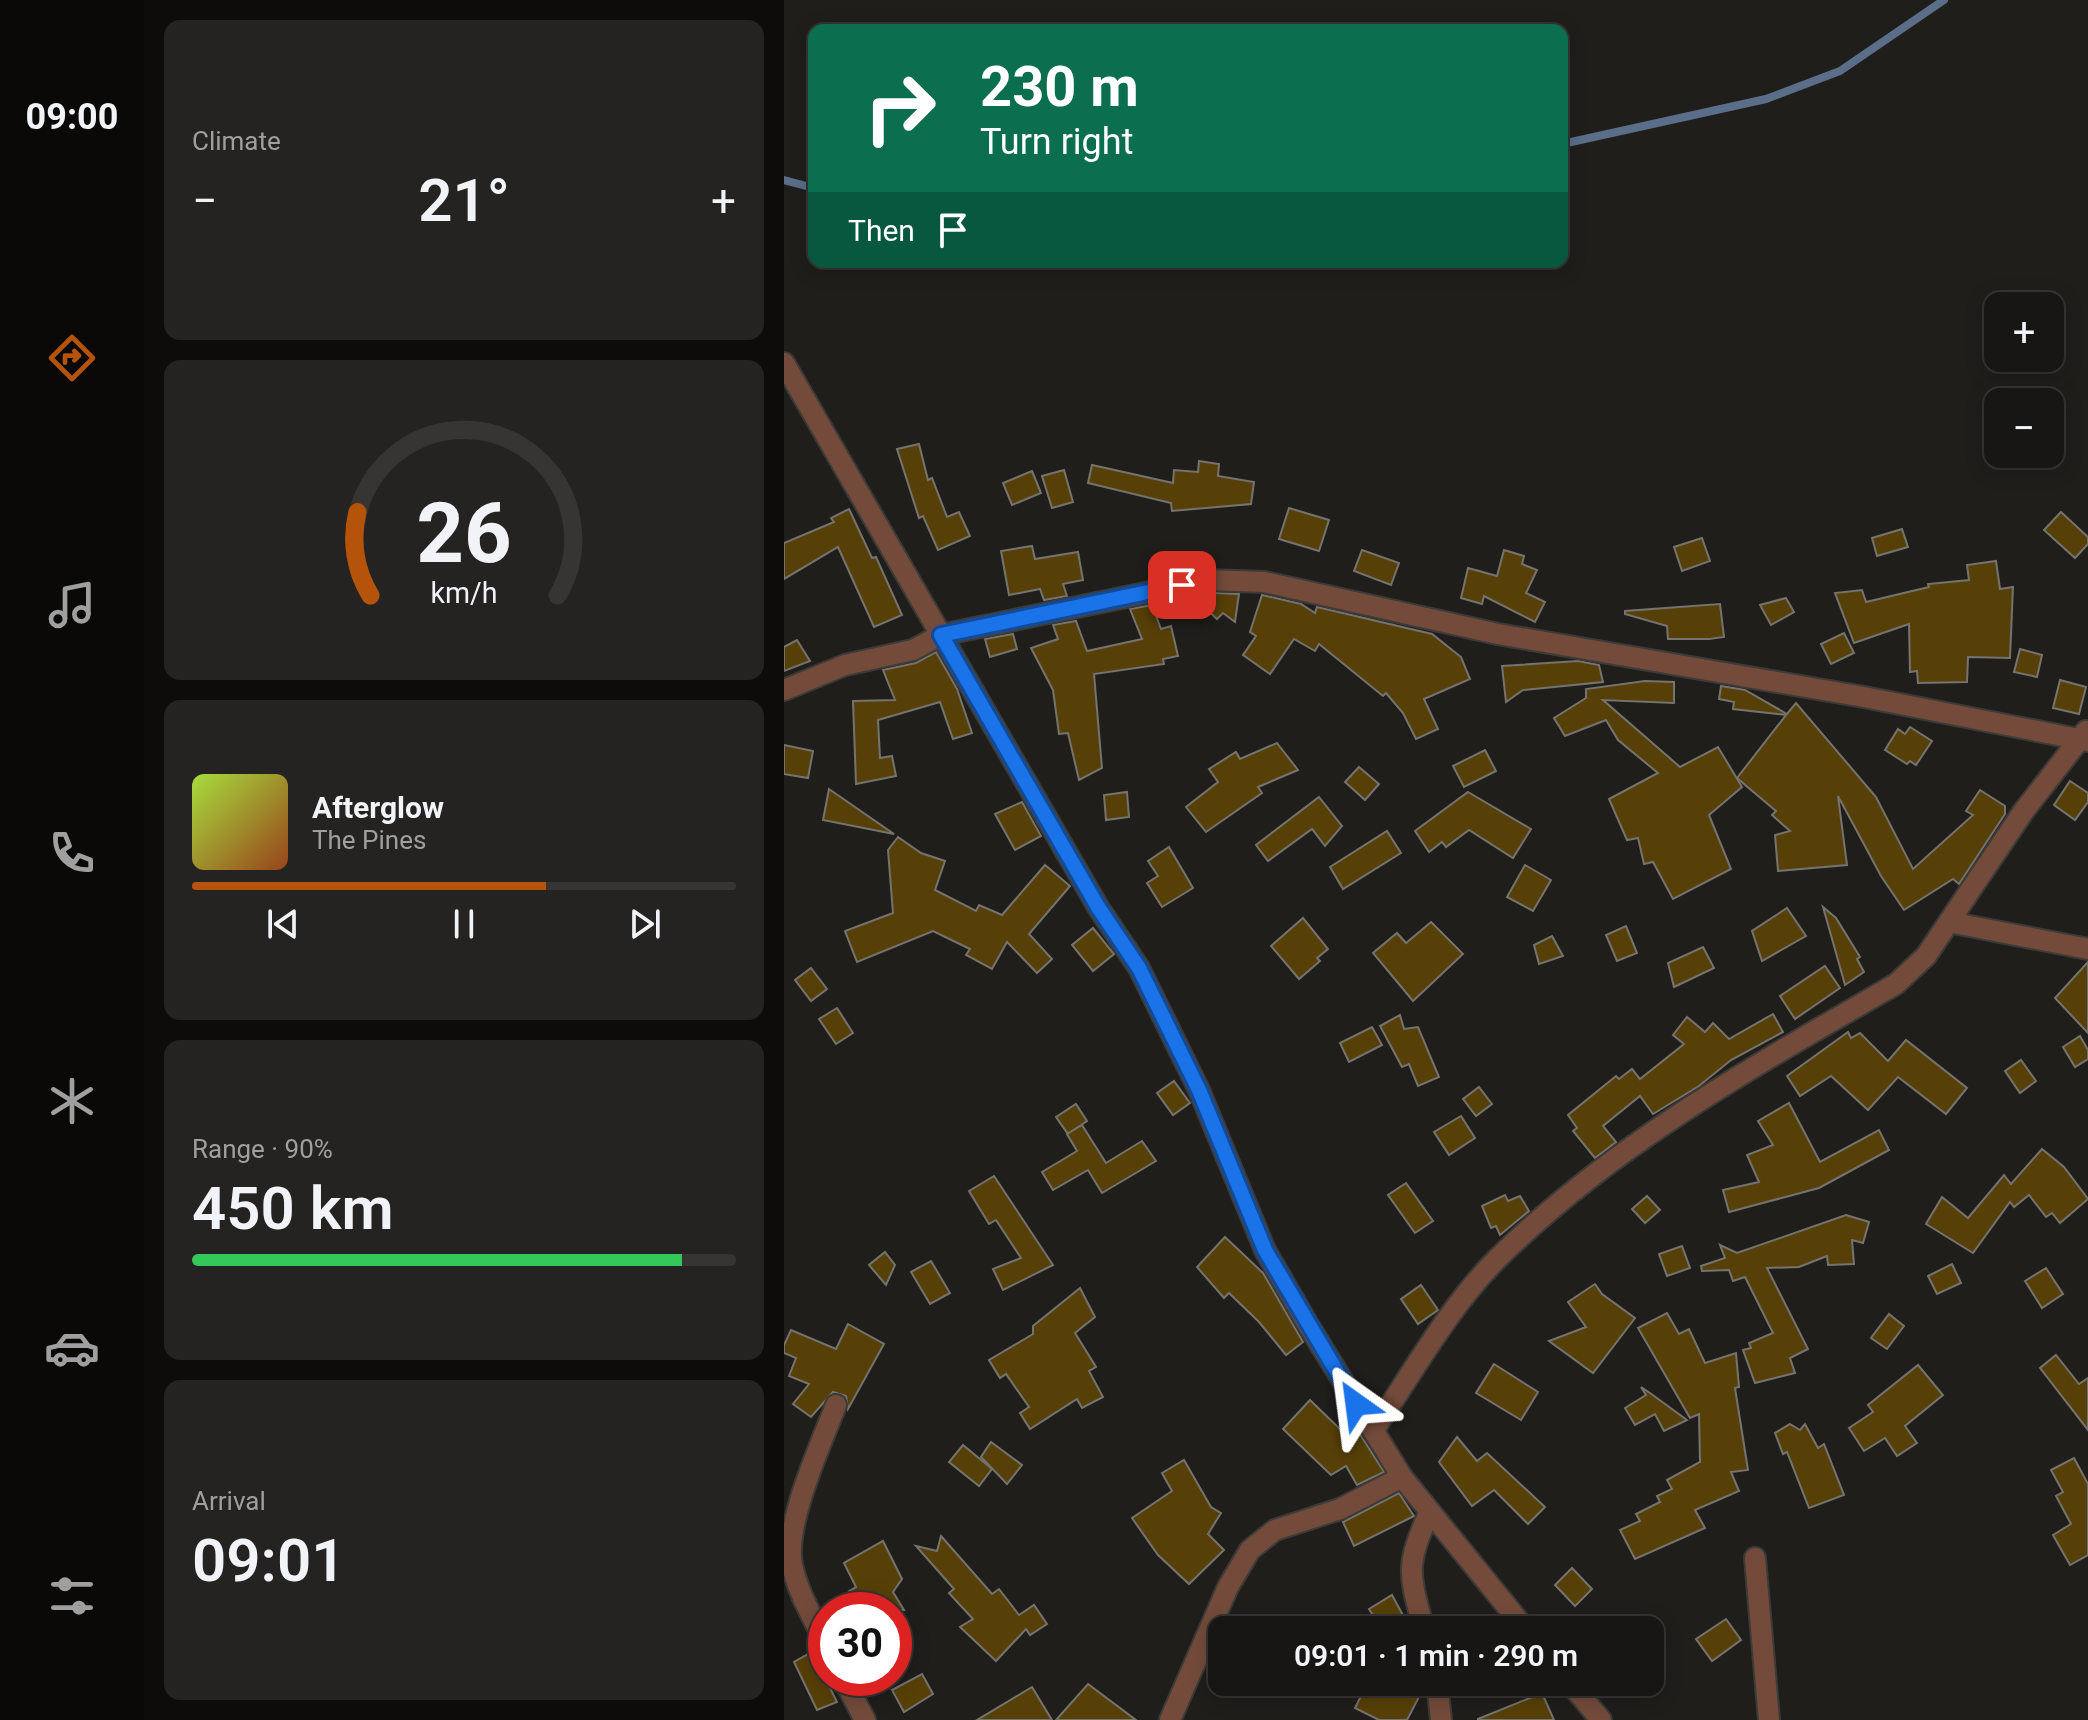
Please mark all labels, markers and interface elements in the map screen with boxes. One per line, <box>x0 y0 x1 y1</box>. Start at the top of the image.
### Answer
text: 230 m <box>980 54 1139 120</box>
icon: right <box>848 56 952 160</box>
text: 09:00 <box>26 96 118 138</box>
text: Turn right <box>980 121 1133 163</box>
text: Climate <box>192 126 281 156</box>
text: 21° <box>418 165 510 236</box>
text: − <box>192 175 217 227</box>
text: + <box>711 175 736 227</box>
icon: arrive <box>931 208 975 252</box>
text: Then <box>848 213 915 248</box>
map controls <box>1984 292 2064 468</box>
button: + <box>1984 292 2064 372</box>
icon: directions <box>44 330 100 386</box>
button: − <box>1984 388 2064 468</box>
text: 26 <box>416 485 512 582</box>
pin <box>1148 551 1216 619</box>
icon: arrive <box>1160 563 1204 607</box>
text: km/h <box>430 576 498 610</box>
icon: music <box>44 577 100 633</box>
text: Afterglow <box>312 790 444 825</box>
icon: phone <box>44 825 100 881</box>
text: The Pines <box>312 825 426 855</box>
icon: previous <box>261 902 305 946</box>
icon: pause <box>442 902 486 946</box>
icon: next <box>623 902 667 946</box>
icon: climate <box>44 1073 100 1129</box>
text: Range · 90% <box>192 1134 333 1164</box>
text: 450 km <box>192 1173 394 1244</box>
icon: car <box>44 1320 100 1376</box>
position arrow <box>1314 1362 1398 1446</box>
text: Arrival <box>192 1486 266 1516</box>
text: 09:01 <box>192 1525 345 1596</box>
icon: filters <box>44 1568 100 1624</box>
speed limit sign: 30 <box>808 1592 912 1696</box>
text: 09:01 · 1 min · 290 m <box>1294 1638 1578 1673</box>

